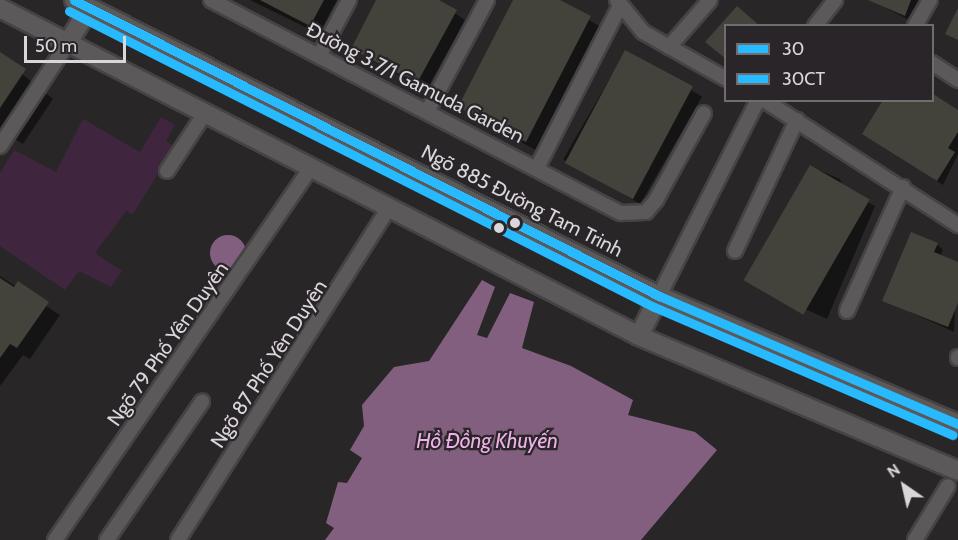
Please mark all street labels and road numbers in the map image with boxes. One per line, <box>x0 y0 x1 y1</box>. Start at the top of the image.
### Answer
street label: Đường 3.7/1 Gamuda Garden <box>302 18 528 148</box>
street label: Ngõ 885 Đường Tam Trinh <box>417 140 627 262</box>
street label: Ngõ 79 Phố Yên Duyên <box>102 257 234 431</box>
street label: Ngõ 87 Phố Yên Duyên <box>206 276 332 452</box>

